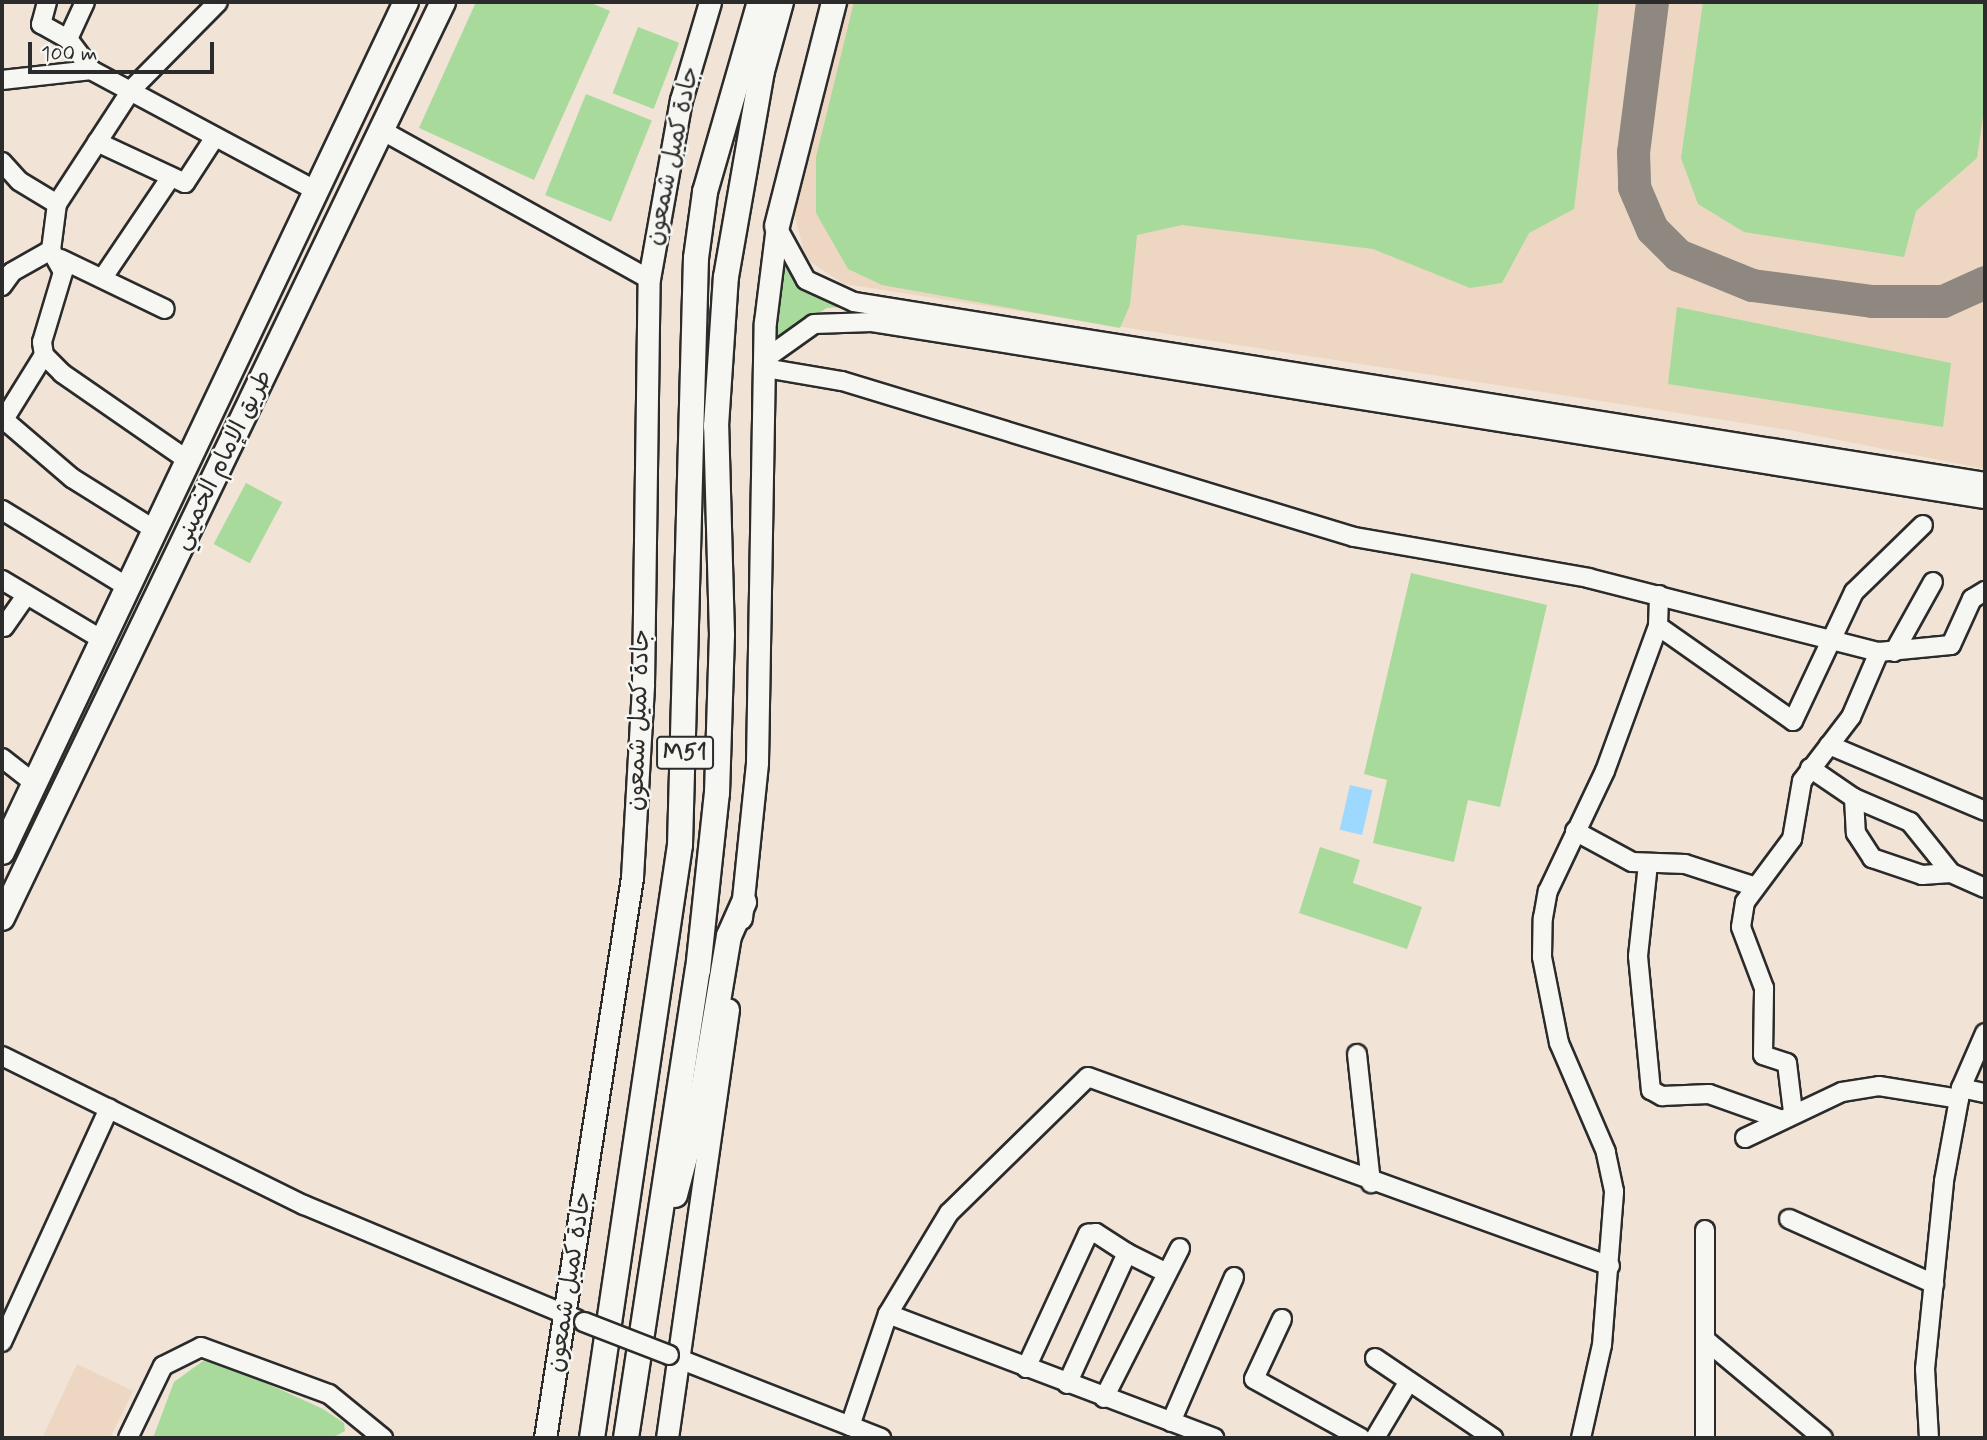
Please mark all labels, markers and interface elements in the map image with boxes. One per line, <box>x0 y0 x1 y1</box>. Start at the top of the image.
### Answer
scale bar <box>32 28 217 72</box>
text: 100 m <box>41 40 97 68</box>
street label: جادة كميل شمعون <box>640 64 706 248</box>
street label: طريق الإمام الخميني <box>167 366 279 554</box>
street label: جادة كميل شمعون <box>621 628 657 812</box>
road number: M51 <box>655 734 715 772</box>
street label: جادة كميل شمعون <box>542 1190 598 1374</box>

